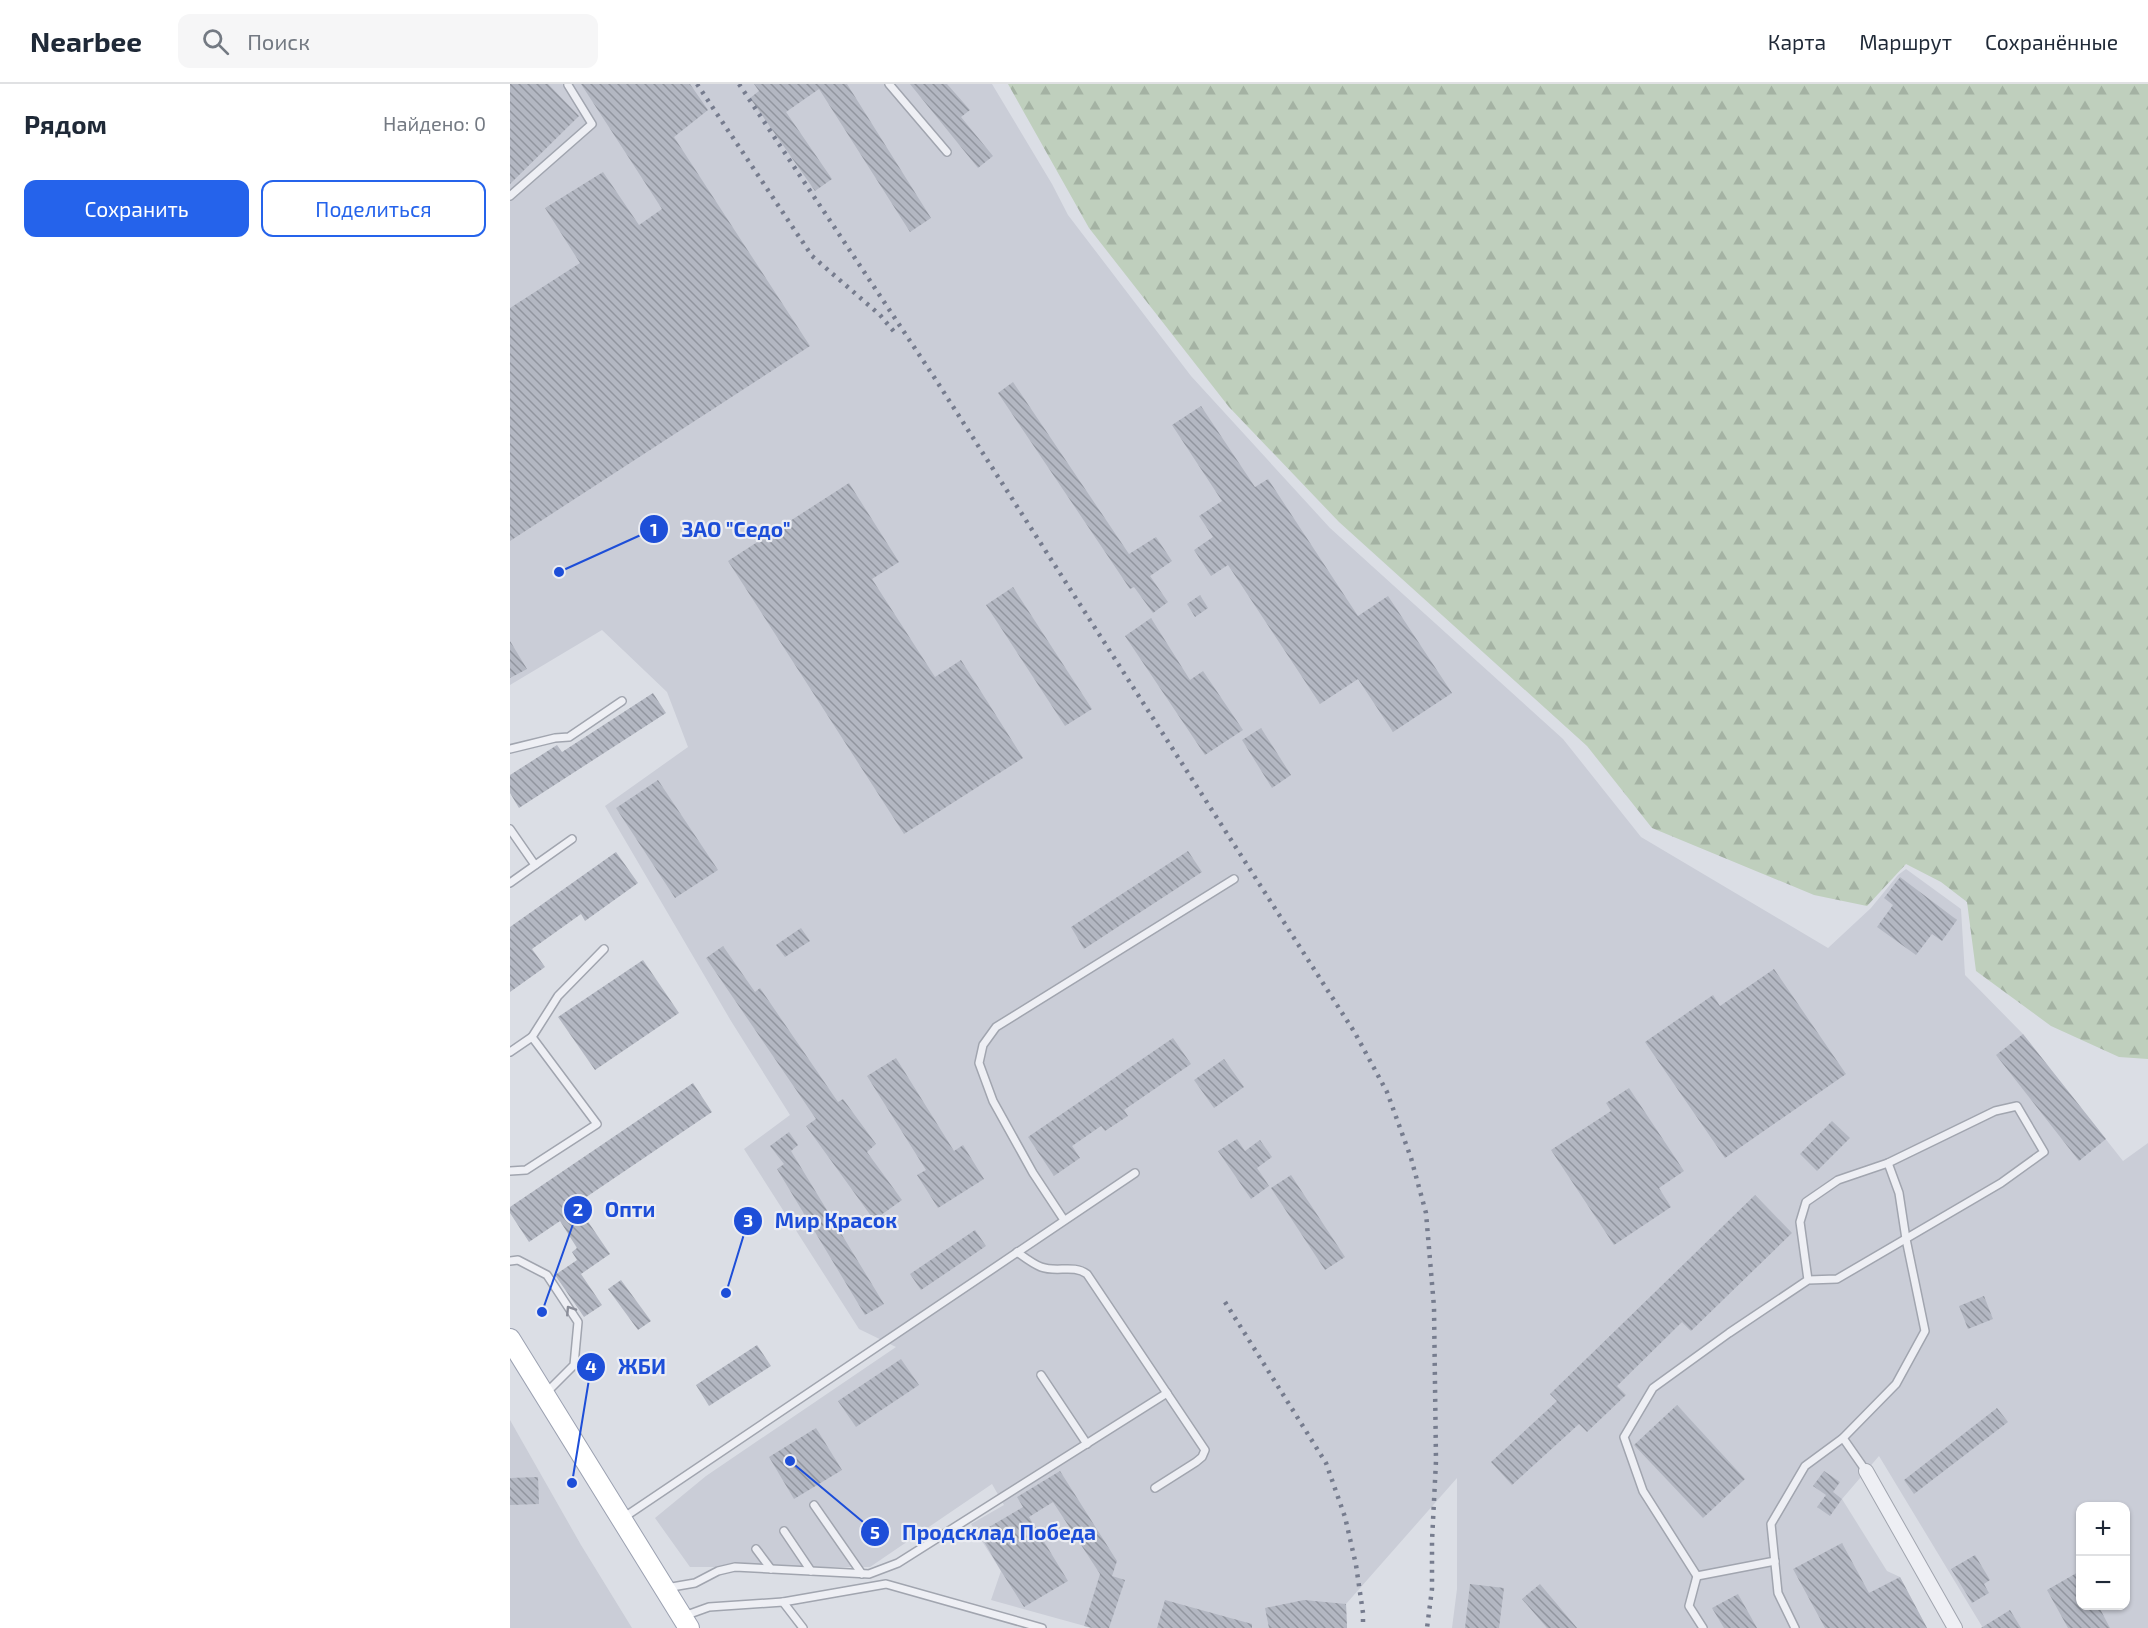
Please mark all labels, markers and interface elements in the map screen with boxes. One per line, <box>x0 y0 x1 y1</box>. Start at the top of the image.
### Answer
search box <box>178 14 598 68</box>
text: Nearbee <box>30 24 142 58</box>
icon: search <box>199 25 232 58</box>
text: Поиск <box>247 28 310 54</box>
text: Карта <box>1768 29 1826 54</box>
text: Маршрут <box>1859 29 1952 54</box>
text: Сохранённые <box>1985 29 2118 54</box>
text: Рядом <box>24 108 107 139</box>
text: Найдено: 0 <box>383 111 486 135</box>
button: Сохранить <box>24 180 249 237</box>
button: Поделиться <box>261 180 486 237</box>
callout: ЗАО "Седо" <box>639 510 803 549</box>
text: ЗАО "Седо" <box>681 516 791 541</box>
text: 1 <box>650 518 658 540</box>
callout: Опти <box>563 1190 668 1229</box>
text: Опти <box>605 1196 655 1221</box>
text: 2 <box>573 1198 583 1220</box>
callout: Мир Красок <box>733 1202 910 1241</box>
text: Мир Красок <box>775 1207 897 1232</box>
text: 3 <box>743 1209 753 1231</box>
one-way arrow <box>566 1305 577 1316</box>
callout: ЖБИ <box>576 1347 678 1386</box>
text: ЖБИ <box>618 1353 666 1378</box>
text: 4 <box>585 1355 597 1377</box>
map controls <box>2076 1502 2130 1610</box>
button: + <box>2076 1502 2130 1556</box>
callout: Продсклад Победа <box>860 1513 1108 1552</box>
text: Продсклад Победа <box>902 1519 1096 1544</box>
text: 5 <box>870 1521 880 1543</box>
button: − <box>2076 1556 2130 1610</box>

